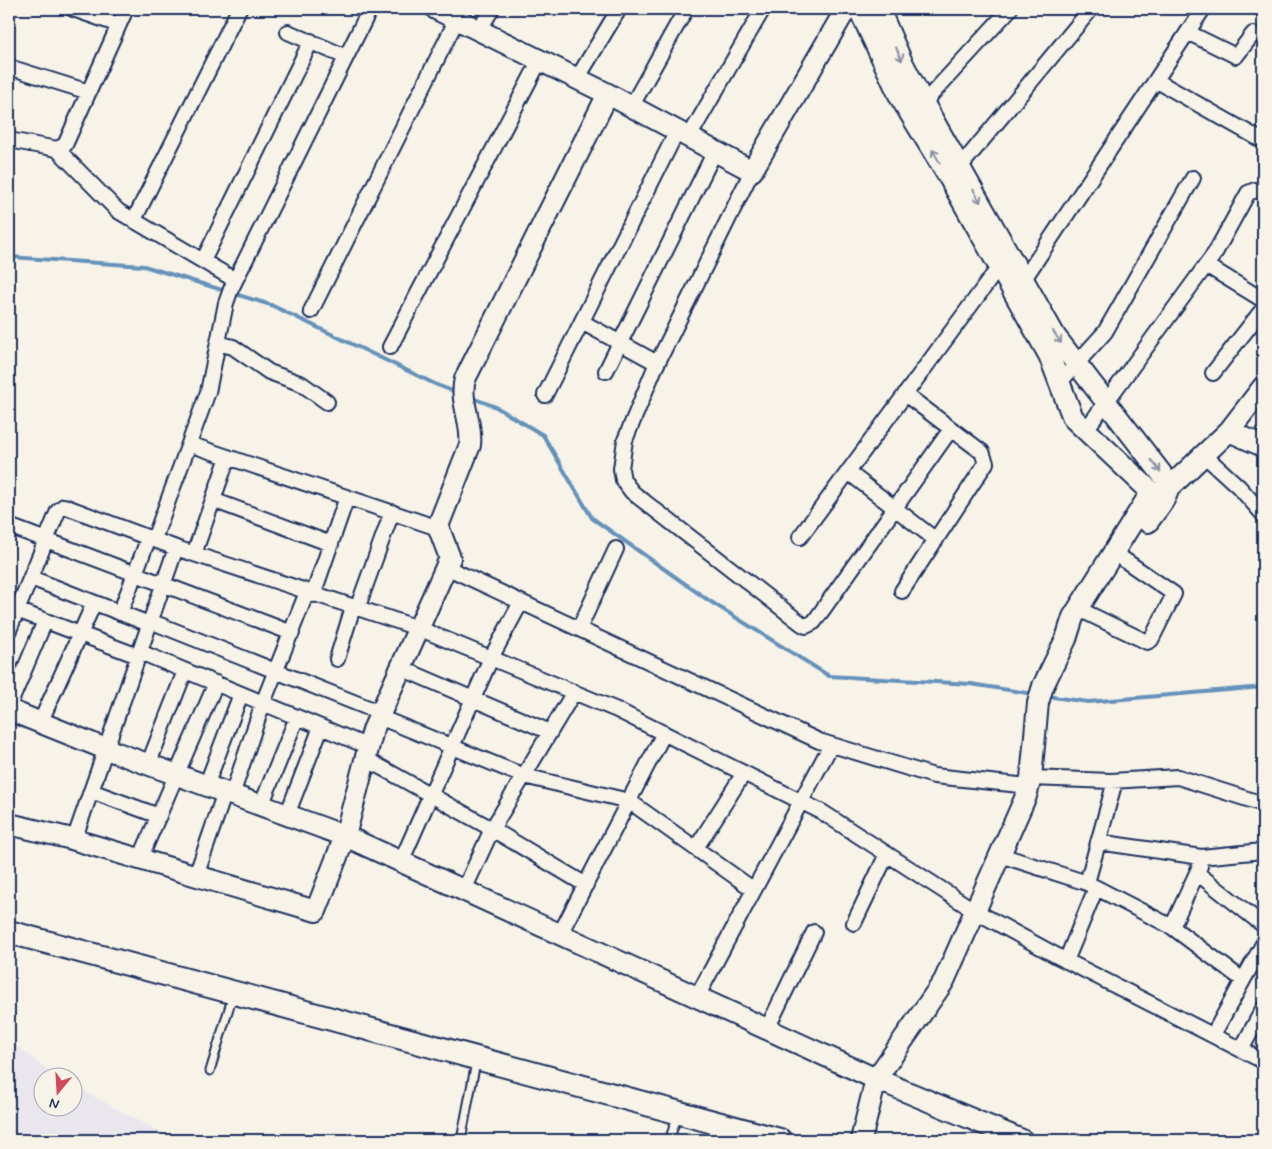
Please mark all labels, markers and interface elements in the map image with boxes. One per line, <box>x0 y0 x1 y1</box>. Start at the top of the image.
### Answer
one-way arrow <box>894 46 904 61</box>
one-way arrow <box>930 149 940 163</box>
one-way arrow <box>972 188 982 203</box>
one-way arrow <box>1052 330 1062 344</box>
one-way arrow <box>1150 459 1161 472</box>
north arrow <box>32 1066 82 1116</box>
text: N <box>47 1093 62 1113</box>

